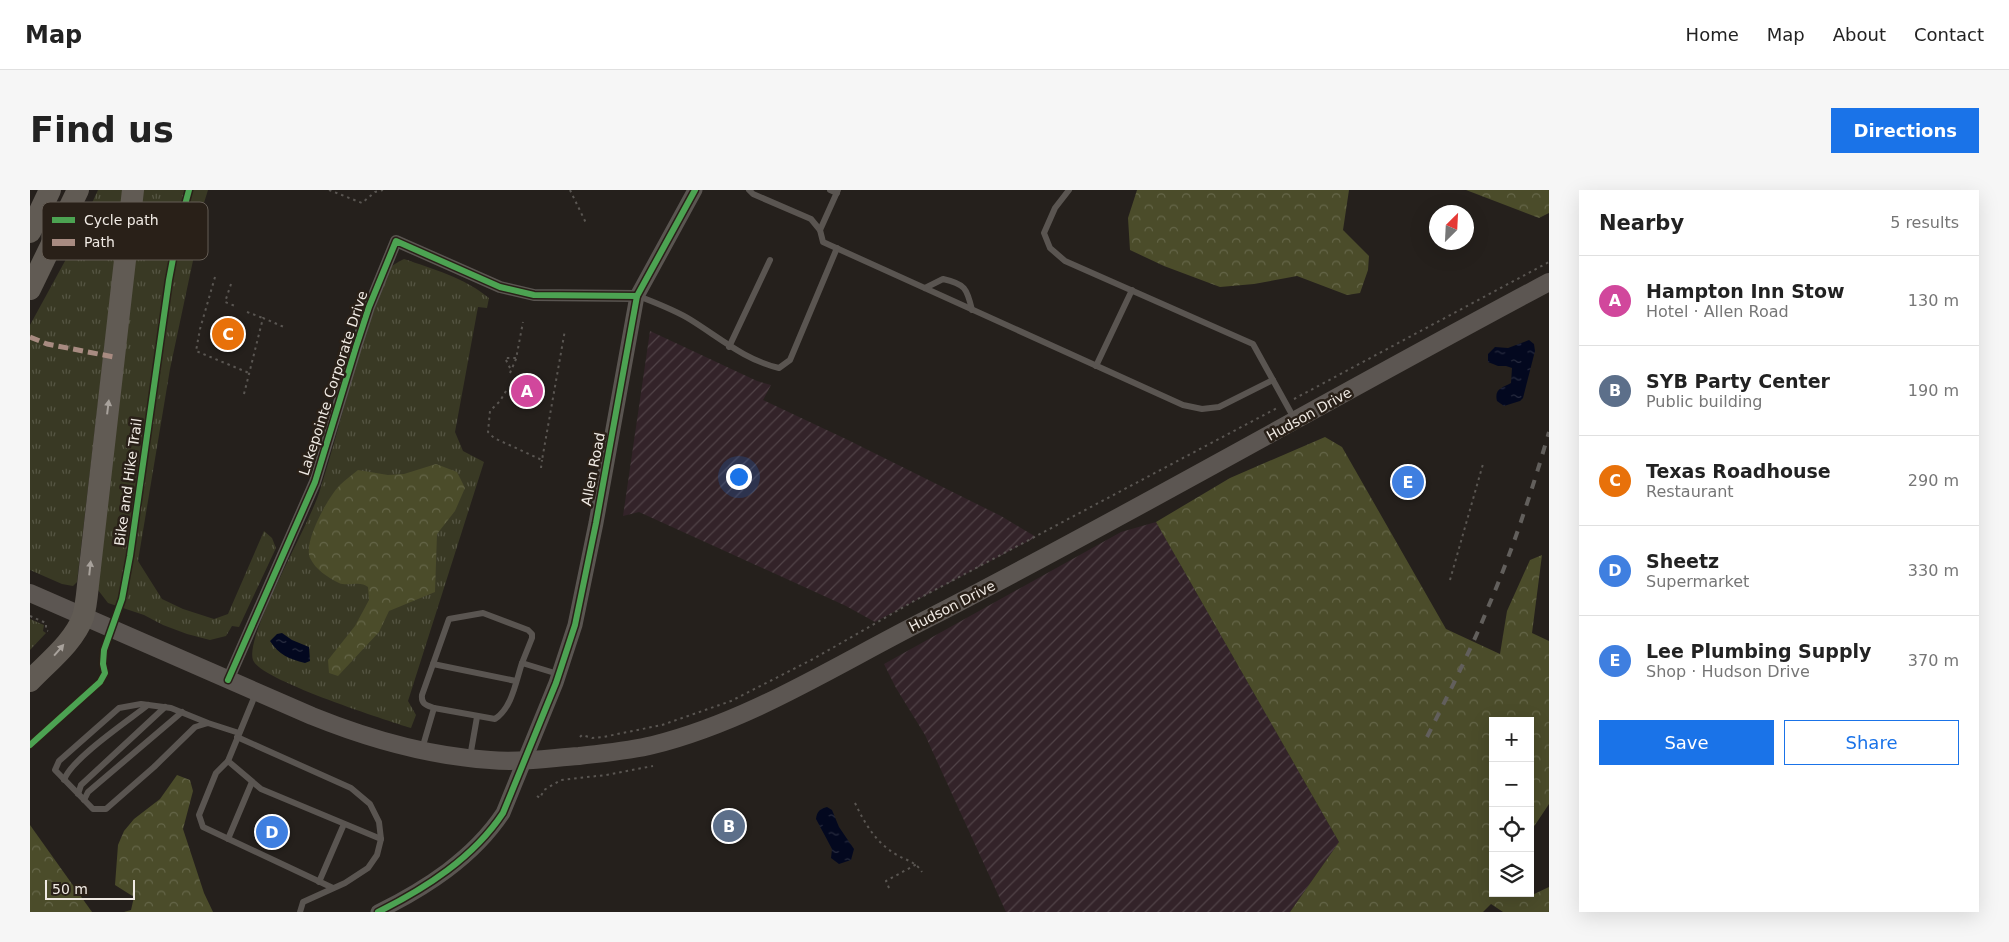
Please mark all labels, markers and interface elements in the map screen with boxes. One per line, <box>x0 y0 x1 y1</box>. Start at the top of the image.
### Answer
text: Map <box>25 21 82 49</box>
text: Home <box>1686 24 1739 45</box>
text: Map <box>1767 24 1805 45</box>
text: About <box>1833 24 1886 45</box>
text: Contact <box>1914 24 1984 45</box>
button: Directions <box>1831 108 1979 153</box>
text: Find us <box>30 110 174 150</box>
legend <box>42 202 208 260</box>
north arrow <box>1429 205 1474 250</box>
text: Nearby <box>1599 211 1684 235</box>
text: Cycle path <box>84 212 159 228</box>
text: 5 results <box>1890 213 1959 232</box>
text: Path <box>84 234 115 250</box>
text: Hampton Inn Stow <box>1646 280 1845 302</box>
street label: Lakepointe Corporate Drive <box>296 289 370 477</box>
text: A <box>1609 291 1621 310</box>
text: 130 m <box>1908 291 1959 310</box>
text: Hotel · Allen Road <box>1646 302 1789 321</box>
pin: C <box>212 315 244 353</box>
text: SYB Party Center <box>1646 370 1830 392</box>
pin: A <box>511 372 543 410</box>
text: B <box>1609 381 1621 400</box>
text: 190 m <box>1908 381 1959 400</box>
street label: Hudson Drive <box>1264 384 1354 444</box>
text: Public building <box>1646 392 1763 411</box>
one-way arrow <box>104 398 112 414</box>
street label: Bike and Hike Trail <box>111 417 145 547</box>
street label: Allen Road <box>578 431 608 507</box>
text: Texas Roadhouse <box>1646 460 1831 482</box>
pin: E <box>1392 463 1424 501</box>
your location <box>726 464 752 490</box>
text: C <box>1609 471 1621 490</box>
text: 290 m <box>1908 471 1959 490</box>
text: Restaurant <box>1646 482 1734 501</box>
text: Sheetz <box>1646 550 1719 572</box>
one-way arrow <box>86 560 94 576</box>
text: D <box>1608 561 1622 580</box>
text: 330 m <box>1908 561 1959 580</box>
text: Supermarket <box>1646 572 1749 591</box>
street label: Hudson Drive <box>906 577 998 635</box>
text: Lee Plumbing Supply <box>1646 640 1871 662</box>
one-way arrow <box>53 645 65 657</box>
text: E <box>1610 651 1620 670</box>
text: 370 m <box>1908 651 1959 670</box>
text: Shop · Hudson Drive <box>1646 662 1810 681</box>
map controls <box>1489 717 1534 897</box>
button: + <box>1489 717 1534 762</box>
button: Save <box>1599 720 1774 765</box>
button: Share <box>1784 720 1959 765</box>
button: − <box>1489 762 1534 807</box>
pin: B <box>713 807 745 845</box>
button: locate <box>1489 807 1534 852</box>
pin: D <box>256 813 288 851</box>
button: layers <box>1489 852 1534 897</box>
scale bar <box>45 877 135 900</box>
text: 50 m <box>52 881 88 897</box>

